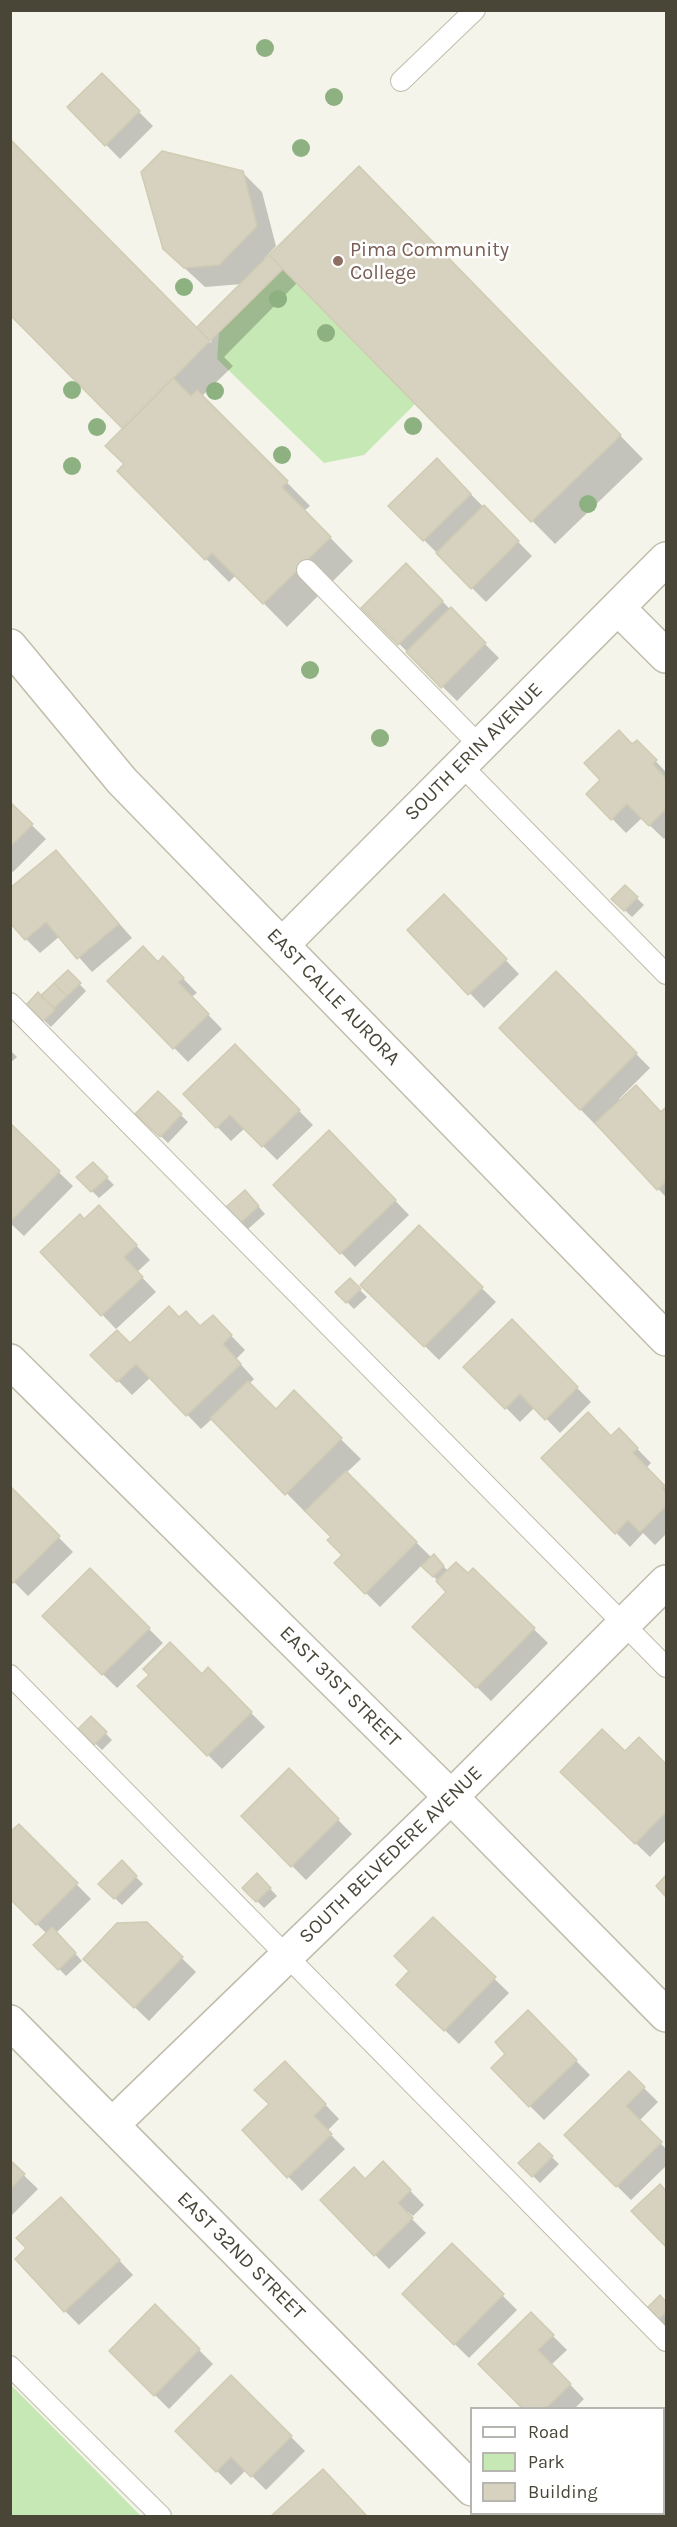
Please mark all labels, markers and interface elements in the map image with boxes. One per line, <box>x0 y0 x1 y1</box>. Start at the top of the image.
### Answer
place label: Pima Community College <box>350 238 509 285</box>
marker: Pima Community College <box>331 254 345 268</box>
street label: SOUTH ERIN AVENUE <box>400 678 548 826</box>
street label: EAST CALLE AURORA <box>261 923 405 1071</box>
street label: EAST 31ST STREET <box>274 1621 406 1753</box>
street label: SOUTH BELVEDERE AVENUE <box>295 1761 487 1949</box>
street label: EAST 32ND STREET <box>172 2187 310 2325</box>
legend <box>470 2407 665 2515</box>
text: Road <box>528 2421 569 2443</box>
text: Park <box>528 2451 565 2473</box>
text: Building <box>528 2481 598 2503</box>

